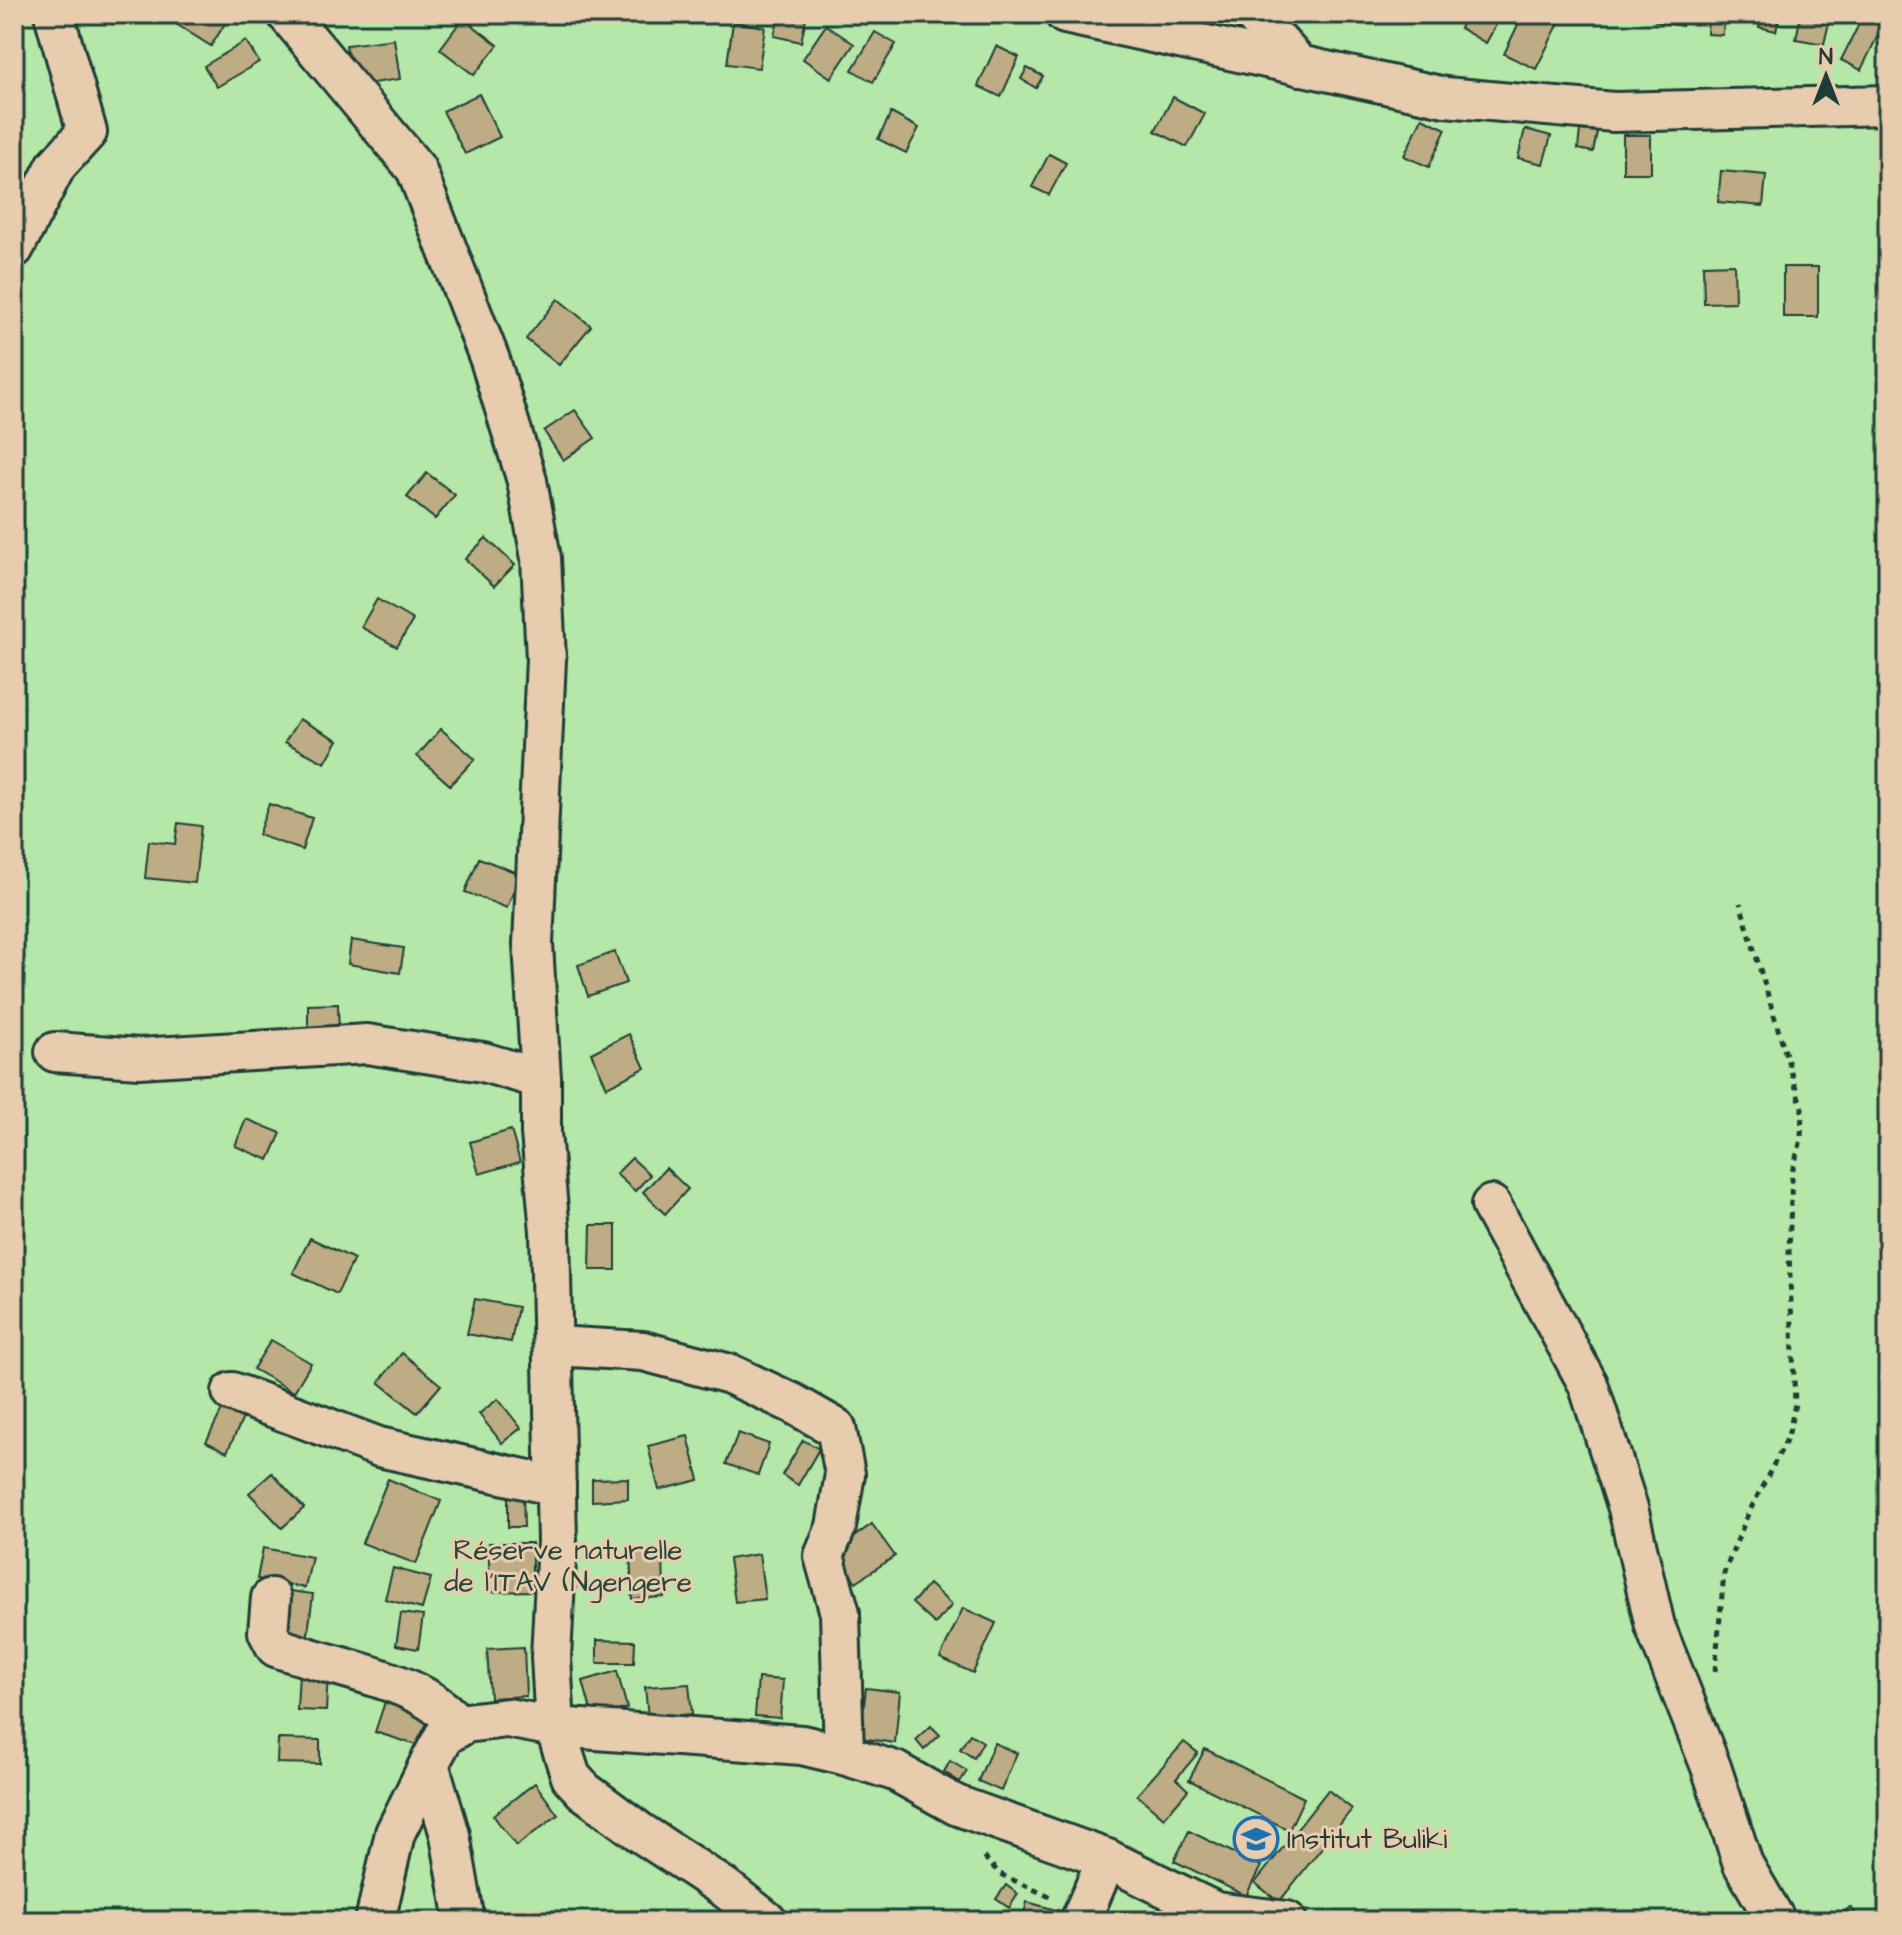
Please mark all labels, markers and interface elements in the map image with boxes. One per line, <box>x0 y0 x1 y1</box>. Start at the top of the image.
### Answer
north arrow <box>1786 36 1866 116</box>
text: N <box>1819 42 1833 73</box>
park label: Réserve naturelle de l'ITAV (Ngengere <box>444 1531 692 1603</box>
school or university icon: Institut Buliki <box>1232 1815 1280 1863</box>
place label: Institut Buliki <box>1287 1820 1447 1859</box>

